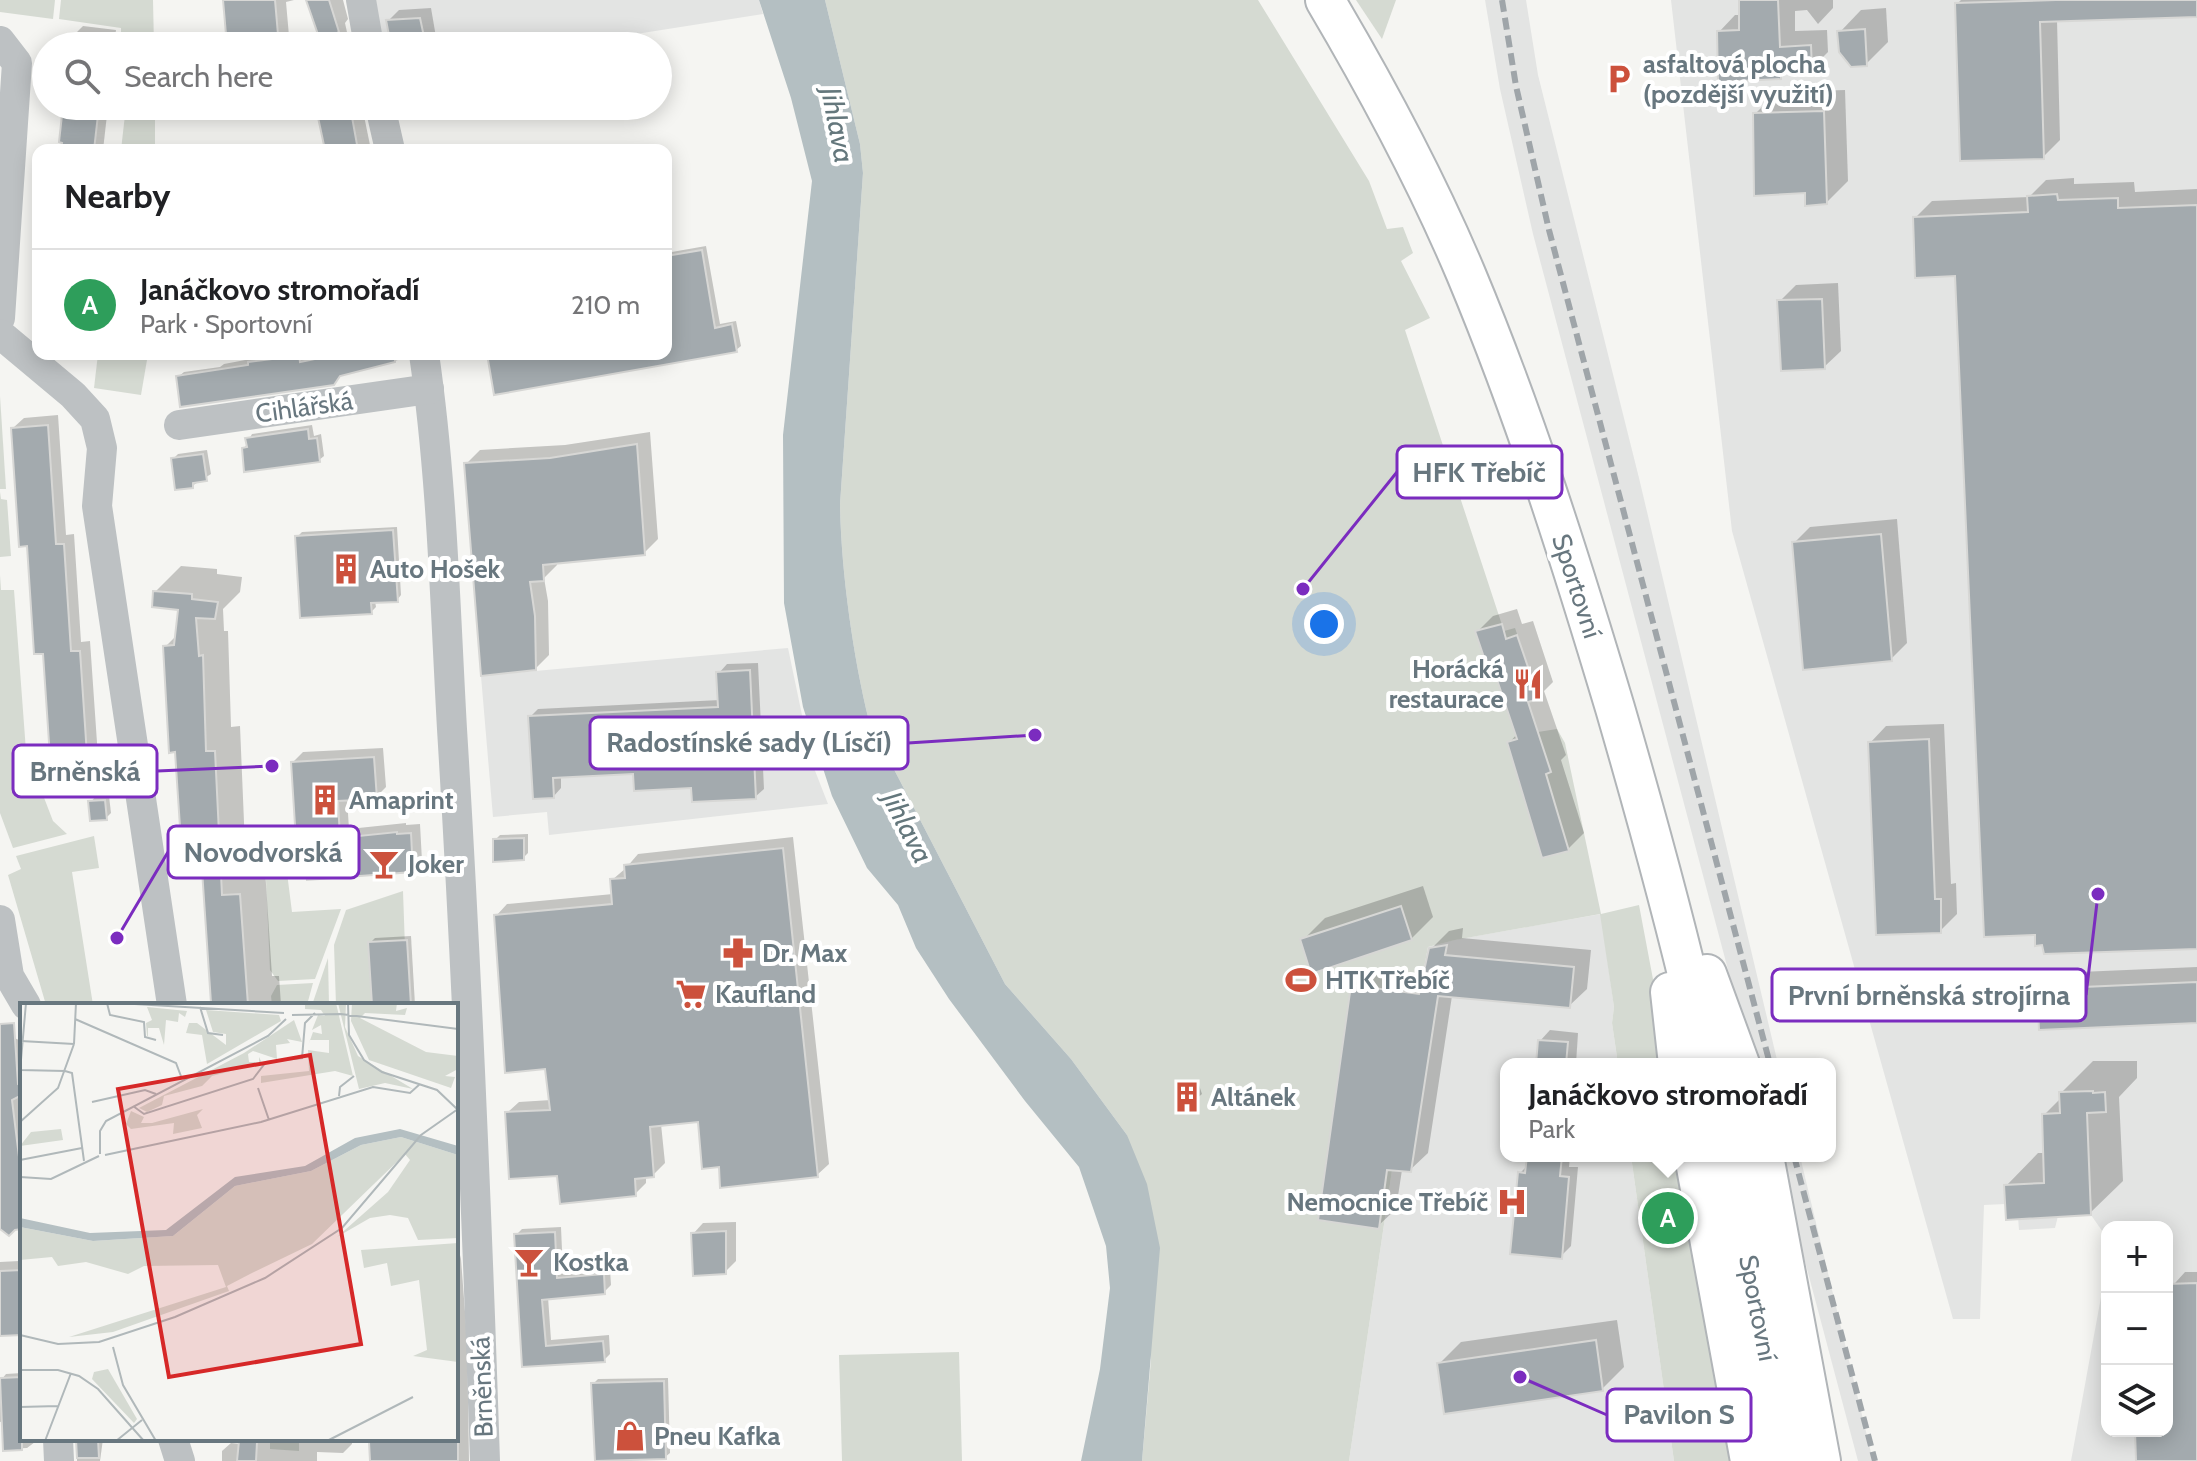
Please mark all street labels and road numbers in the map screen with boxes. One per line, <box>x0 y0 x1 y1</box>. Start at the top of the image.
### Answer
street label: Cihlářská <box>253 384 355 430</box>
street label: Sportovní <box>1545 530 1609 643</box>
street label: Sportovní <box>1732 1252 1784 1364</box>
street label: Brněnská <box>464 1336 500 1438</box>

